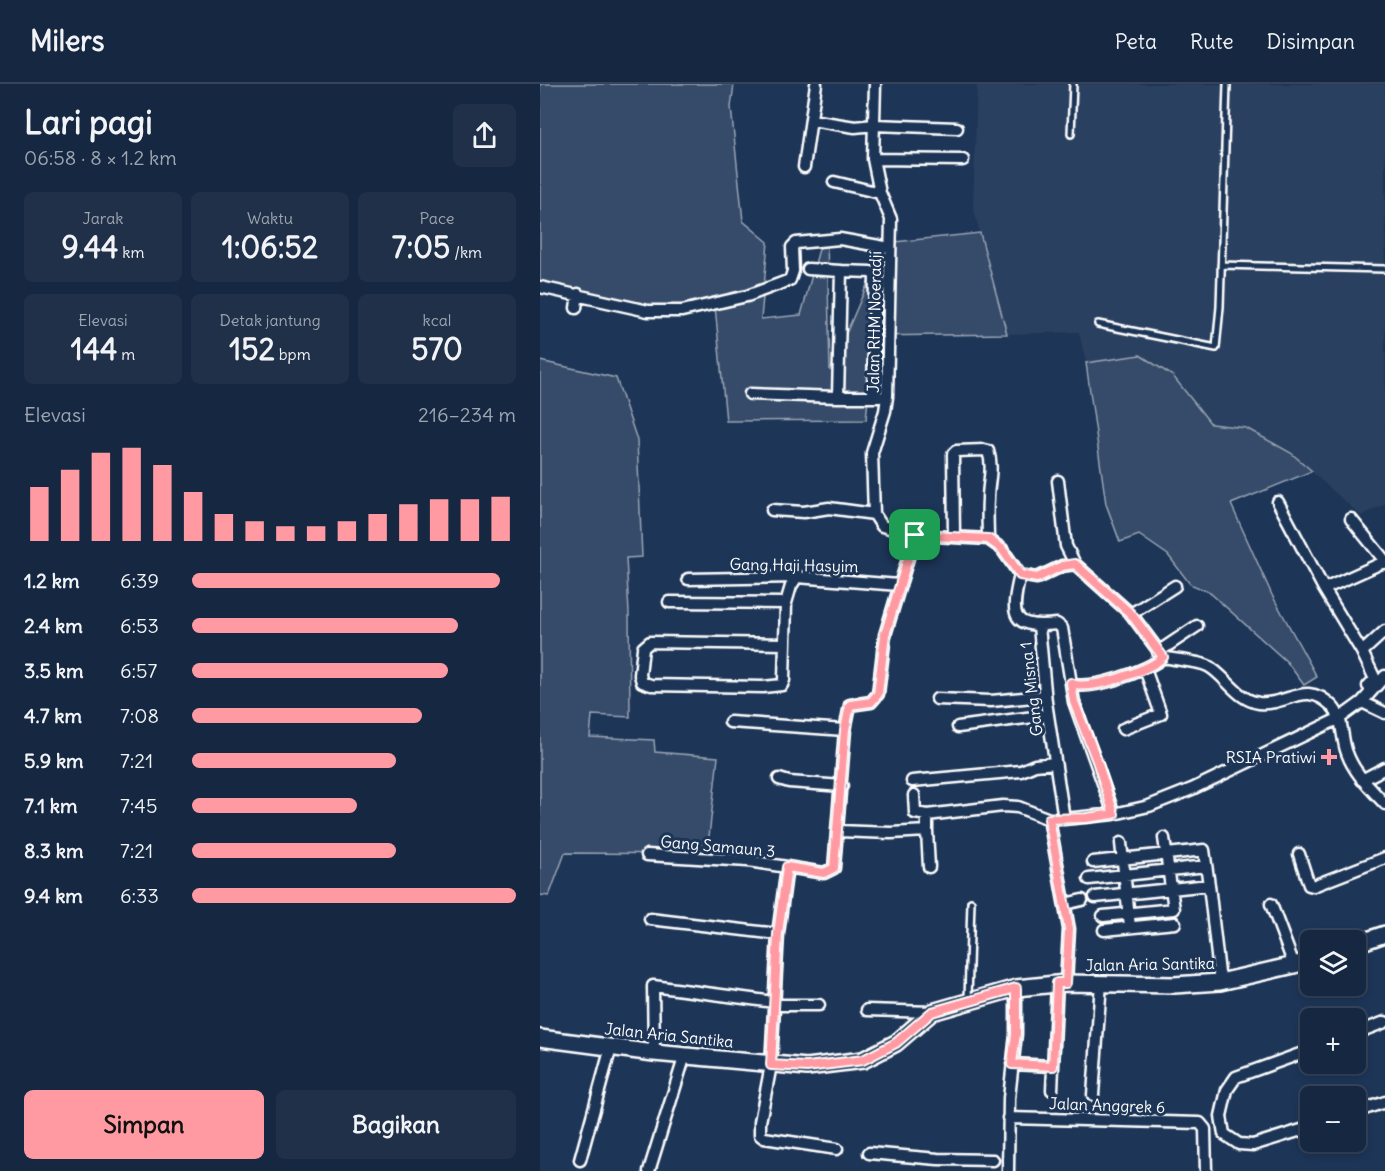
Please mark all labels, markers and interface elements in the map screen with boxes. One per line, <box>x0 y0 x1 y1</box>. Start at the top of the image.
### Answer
text: Milers <box>30 23 104 59</box>
text: Peta <box>1115 28 1157 55</box>
text: Rute <box>1190 28 1234 55</box>
text: Disimpan <box>1267 28 1355 55</box>
text: Lari pagi <box>24 101 153 143</box>
button: share <box>453 104 516 167</box>
text: 06:58 · 8 × 1.2 km <box>24 145 177 170</box>
text: Jarak <box>83 208 123 228</box>
text: Waktu <box>247 208 293 228</box>
text: Pace <box>420 208 454 228</box>
text: 9.44 <box>62 228 118 266</box>
text: 1:06:52 <box>222 228 318 266</box>
text: 7:05 <box>392 228 450 266</box>
text: km <box>118 242 144 262</box>
text: /km <box>450 242 482 262</box>
street label: Jalan RHM Noeradji <box>863 251 885 393</box>
text: Elevasi <box>78 310 128 330</box>
text: Detak jantung <box>219 310 321 330</box>
text: kcal <box>423 310 451 330</box>
text: 144 <box>71 330 117 368</box>
text: 152 <box>229 330 275 368</box>
text: 570 <box>411 330 463 368</box>
text: m <box>117 344 135 364</box>
text: bpm <box>275 344 311 364</box>
text: Elevasi <box>24 402 86 427</box>
text: 216–234 m <box>418 402 516 427</box>
pin <box>889 509 940 560</box>
icon: arrive <box>898 518 931 551</box>
street label: Gang Haji Hasyim <box>729 554 859 576</box>
text: 1.2 km <box>24 568 80 593</box>
text: 6:39 <box>120 568 159 593</box>
text: 2.4 km <box>24 613 83 638</box>
text: 6:53 <box>120 613 159 638</box>
street label: Gang Misna 1 <box>1015 641 1047 737</box>
text: 3.5 km <box>24 658 84 683</box>
text: 6:57 <box>120 658 157 683</box>
text: 4.7 km <box>24 703 82 728</box>
text: 7:08 <box>120 703 159 728</box>
place label: RSIA Pratiwi <box>1226 747 1316 767</box>
text: 5.9 km <box>24 748 84 773</box>
text: 7:21 <box>120 748 153 773</box>
marker: RSIA Pratiwi <box>1320 748 1338 766</box>
text: 7.1 km <box>24 793 78 818</box>
text: 7:45 <box>120 793 157 818</box>
street label: Gang Samaun 3 <box>660 831 776 861</box>
text: 8.3 km <box>24 838 84 863</box>
text: 7:21 <box>120 838 153 863</box>
text: 9.4 km <box>24 883 83 908</box>
text: 6:33 <box>120 883 159 908</box>
map controls <box>1300 930 1366 1152</box>
button: layers <box>1300 930 1366 996</box>
street label: Jalan Aria Santika <box>1085 953 1215 975</box>
button: + <box>1300 1008 1366 1074</box>
street label: Jalan Aria Santika <box>603 1018 735 1052</box>
button: − <box>1300 1086 1366 1152</box>
button: Simpan <box>24 1090 264 1159</box>
button: Bagikan <box>276 1090 516 1159</box>
street label: Jalan Anggrek 6 <box>1049 1093 1165 1117</box>

